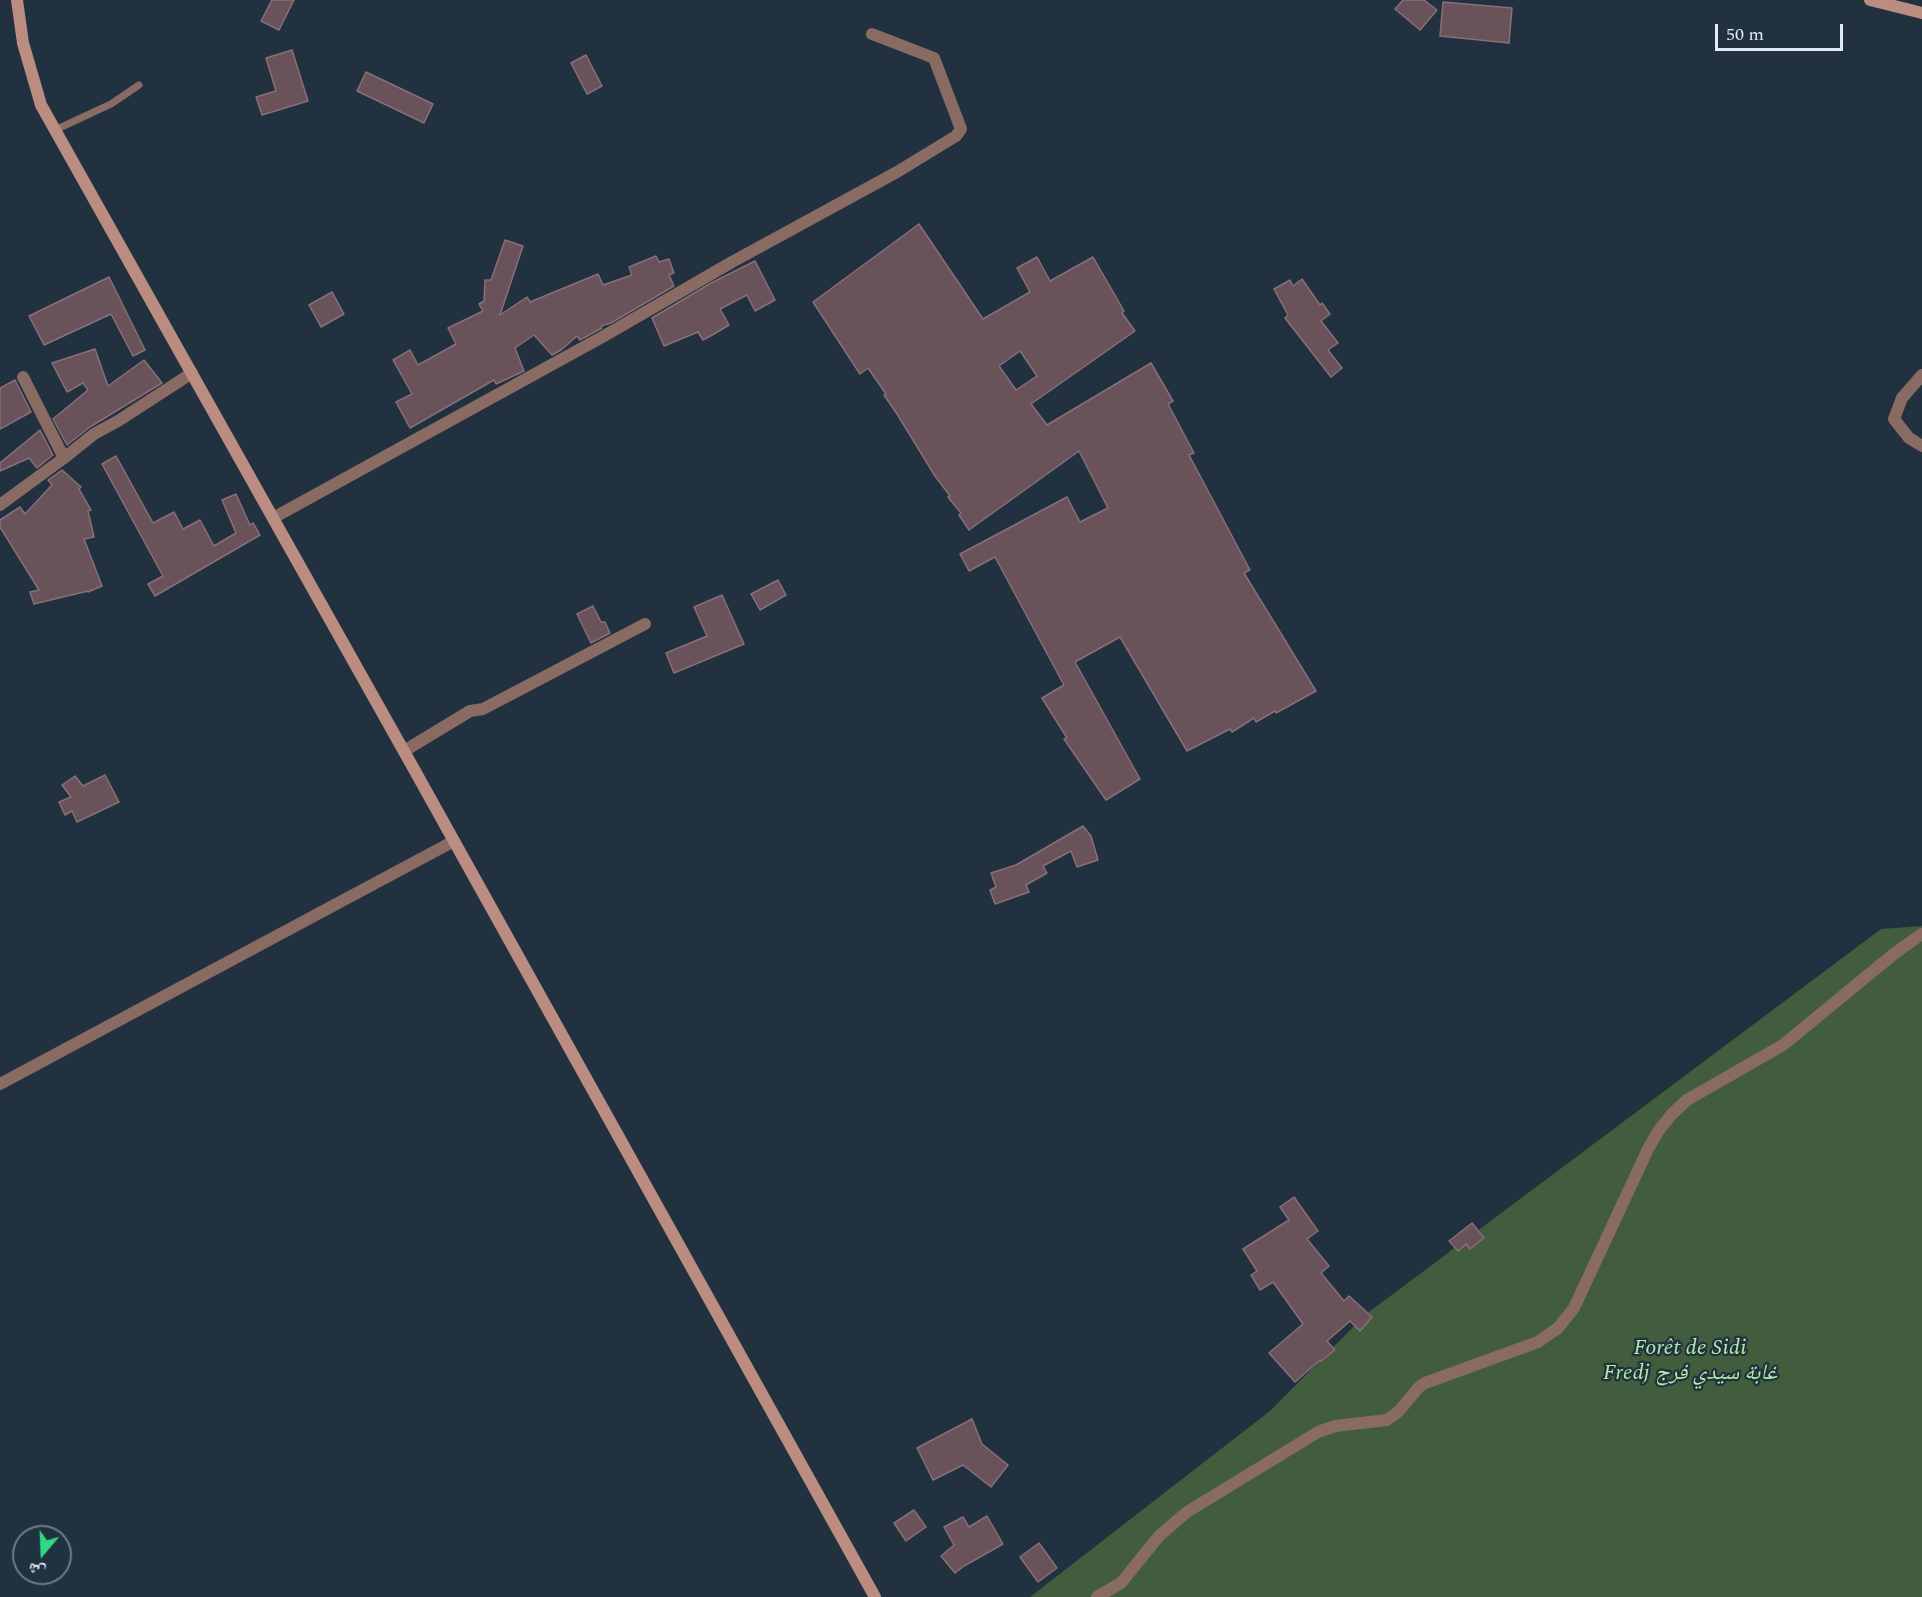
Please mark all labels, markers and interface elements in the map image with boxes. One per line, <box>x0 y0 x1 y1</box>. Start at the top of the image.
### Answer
scale bar <box>1718 12 1846 50</box>
text: 50 m <box>1726 21 1764 48</box>
park label: Forêt de Sidi Fredj غابة سيدي فرج <box>1603 1337 1777 1388</box>
north arrow <box>12 1525 72 1585</box>
text: ش <box>25 1556 49 1584</box>

